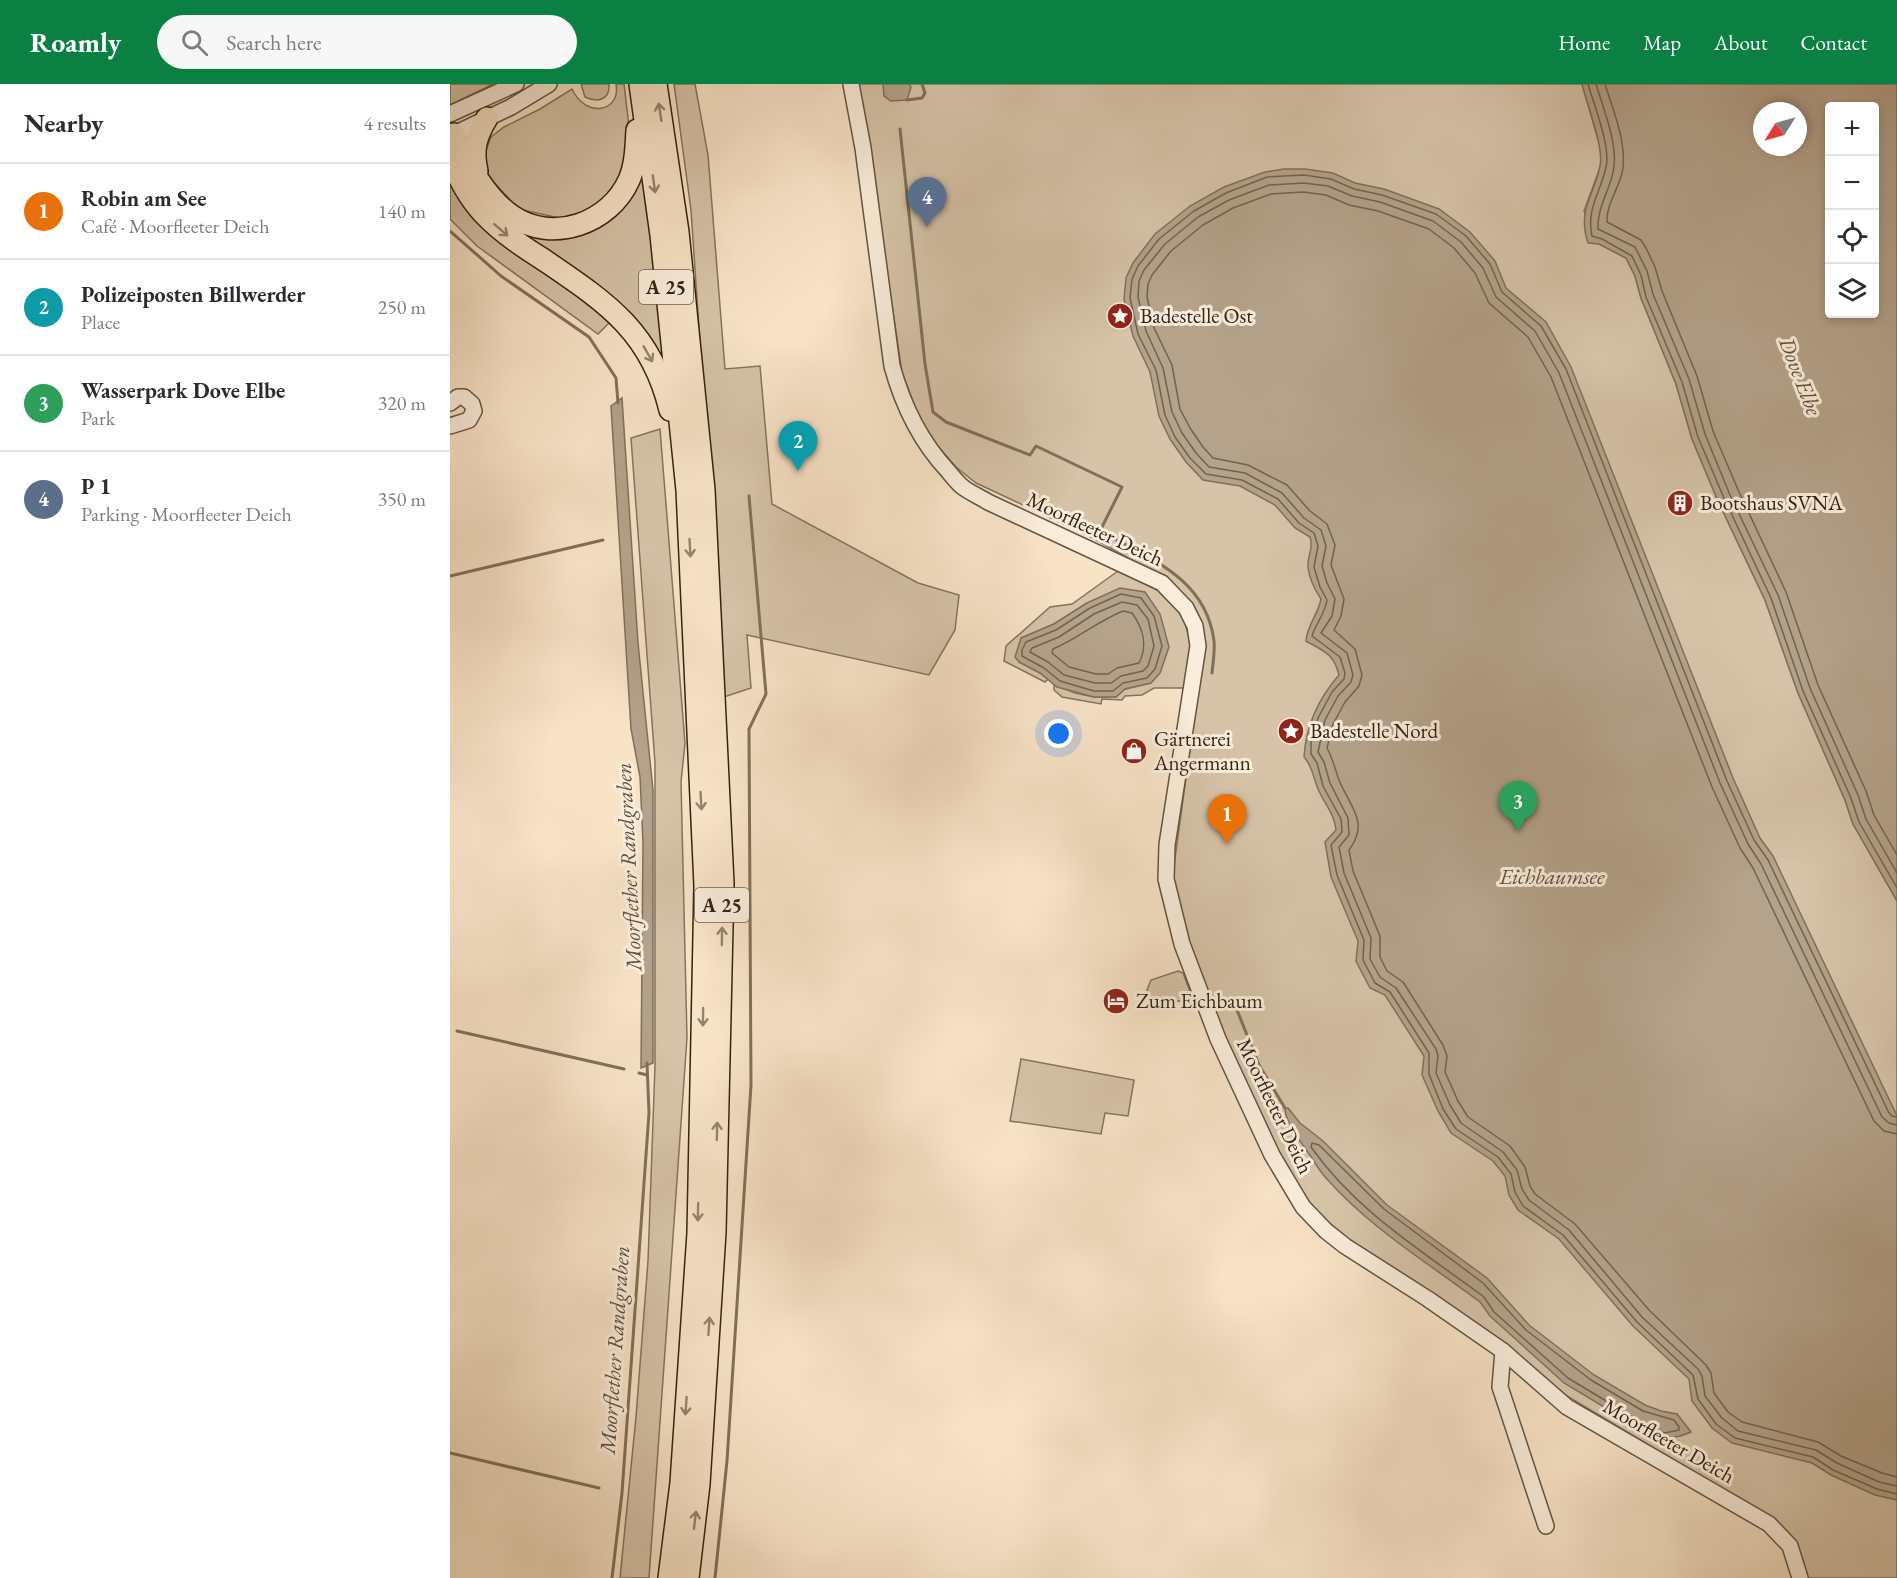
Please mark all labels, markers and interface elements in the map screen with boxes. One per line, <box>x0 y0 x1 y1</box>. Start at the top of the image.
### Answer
search box <box>157 15 577 69</box>
text: Roamly <box>30 24 121 60</box>
icon: search <box>178 26 211 59</box>
text: Search here <box>226 28 322 57</box>
text: Home <box>1558 29 1610 56</box>
text: Map <box>1643 29 1681 56</box>
text: About <box>1714 29 1767 56</box>
text: Contact <box>1800 29 1867 56</box>
one-way arrow <box>655 102 666 122</box>
north arrow <box>1753 102 1807 156</box>
map controls <box>1825 102 1879 318</box>
button: + <box>1825 102 1879 156</box>
text: Nearby <box>24 106 104 140</box>
text: 4 results <box>363 110 426 136</box>
button: − <box>1825 156 1879 210</box>
one-way arrow <box>648 173 659 193</box>
pin: 4 <box>908 178 946 227</box>
text: Robin am See <box>81 184 206 213</box>
text: 1 <box>38 198 49 224</box>
text: 140 m <box>378 198 426 224</box>
button: locate <box>1825 210 1879 264</box>
text: Café · Moorfleeter Deich <box>81 213 269 239</box>
one-way arrow <box>493 223 509 236</box>
button: layers <box>1825 264 1879 318</box>
road number: A 25 <box>639 270 693 304</box>
text: Polizeiposten Billwerder <box>81 280 305 309</box>
text: 2 <box>38 294 49 320</box>
text: 250 m <box>378 294 426 320</box>
place icon: Badestelle Ost <box>1105 301 1135 331</box>
place label: Badestelle Ost <box>1140 302 1253 329</box>
text: Place <box>81 309 120 335</box>
water label: Dove Elbe <box>1772 332 1829 420</box>
one-way arrow <box>642 345 654 362</box>
text: Wasserpark Dove Elbe <box>81 376 285 405</box>
text: 3 <box>38 390 49 416</box>
text: 320 m <box>378 390 426 416</box>
text: Park <box>81 405 115 431</box>
pin: 2 <box>778 422 818 471</box>
text: P 1 <box>81 472 111 501</box>
street label: Moorfleeter Deich <box>1023 485 1168 572</box>
text: 4 <box>38 486 49 512</box>
text: 350 m <box>378 486 426 512</box>
building icon: Bootshaus SVNA <box>1665 488 1695 518</box>
place label: Bootshaus SVNA <box>1700 489 1843 516</box>
text: Parking · Moorfleeter Deich <box>81 501 292 527</box>
one-way arrow <box>684 538 695 558</box>
place icon: Badestelle Nord <box>1276 716 1306 746</box>
place label: Badestelle Nord <box>1310 717 1439 744</box>
your location <box>1044 719 1073 748</box>
place label: Gärtnerei Angermann <box>1153 725 1251 776</box>
shop icon: Gärtnerei Angermann <box>1119 736 1149 766</box>
water label: Moorflether Randgraben <box>609 762 649 974</box>
pin: 3 <box>1498 782 1538 831</box>
one-way arrow <box>696 790 707 810</box>
pin: 1 <box>1208 794 1246 844</box>
water label: Eichbaumsee <box>1498 862 1605 891</box>
road number: A 25 <box>695 888 749 922</box>
one-way arrow <box>716 926 727 946</box>
hotel icon: Zum Eichbaum <box>1101 986 1131 1016</box>
place label: Zum Eichbaum <box>1136 987 1263 1014</box>
one-way arrow <box>697 1006 708 1026</box>
street label: Moorfleeter Deich <box>1231 1034 1320 1178</box>
one-way arrow <box>712 1121 723 1141</box>
one-way arrow <box>693 1201 704 1221</box>
water label: Moorflether Randgraben <box>593 1245 636 1457</box>
one-way arrow <box>704 1316 715 1336</box>
street label: Moorfleeter Deich <box>1599 1392 1740 1489</box>
one-way arrow <box>681 1396 692 1416</box>
one-way arrow <box>689 1510 700 1530</box>

